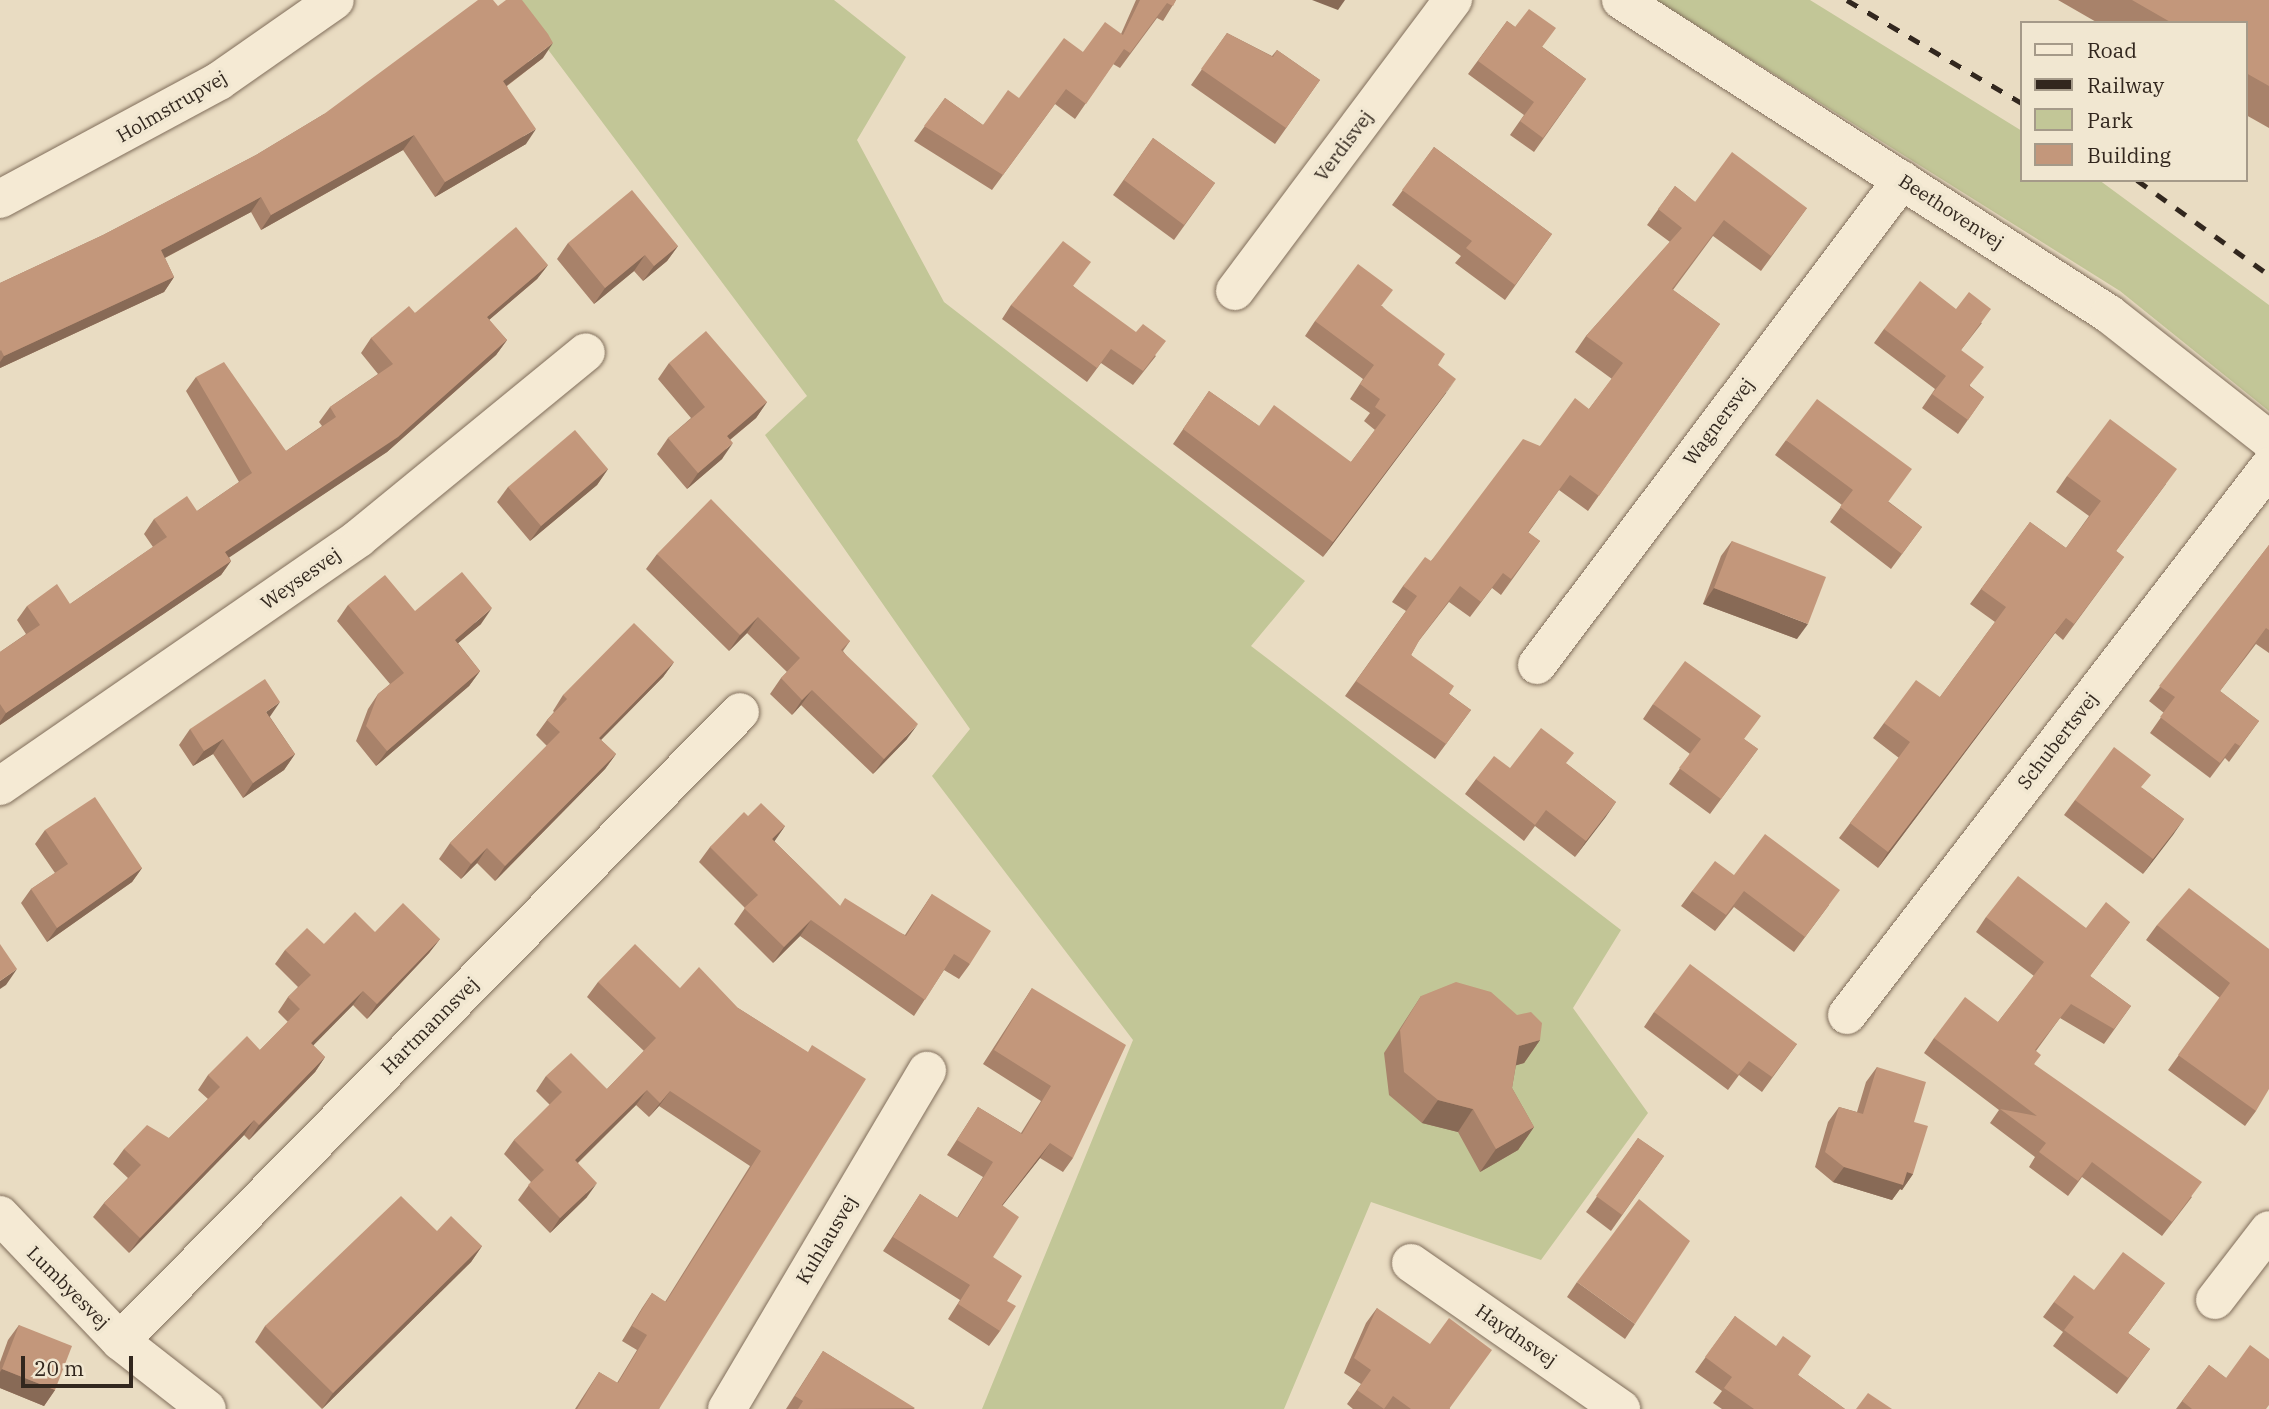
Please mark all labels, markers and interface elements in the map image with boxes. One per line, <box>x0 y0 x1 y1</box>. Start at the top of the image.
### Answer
legend <box>2021 21 2248 182</box>
text: Road <box>2087 36 2137 64</box>
street label: Holmstrupvej <box>113 66 231 148</box>
text: Railway <box>2087 71 2164 99</box>
street label: Verdisvej <box>1310 106 1378 186</box>
text: Park <box>2087 106 2133 134</box>
text: Building <box>2087 141 2171 169</box>
street label: Beethovenvej <box>1894 170 2008 254</box>
street label: Wagnersvej <box>1679 374 1759 470</box>
street label: Weysesvej <box>257 543 345 615</box>
street label: Schubertsvej <box>2013 688 2103 794</box>
street label: Hartmannsvej <box>377 973 483 1079</box>
street label: Kuhlausvej <box>792 1192 862 1288</box>
street label: Lumbyesvej <box>22 1242 114 1334</box>
street label: Haydnsvej <box>1471 1300 1561 1372</box>
scale bar <box>24 1342 136 1386</box>
text: 20 m <box>34 1354 84 1382</box>

